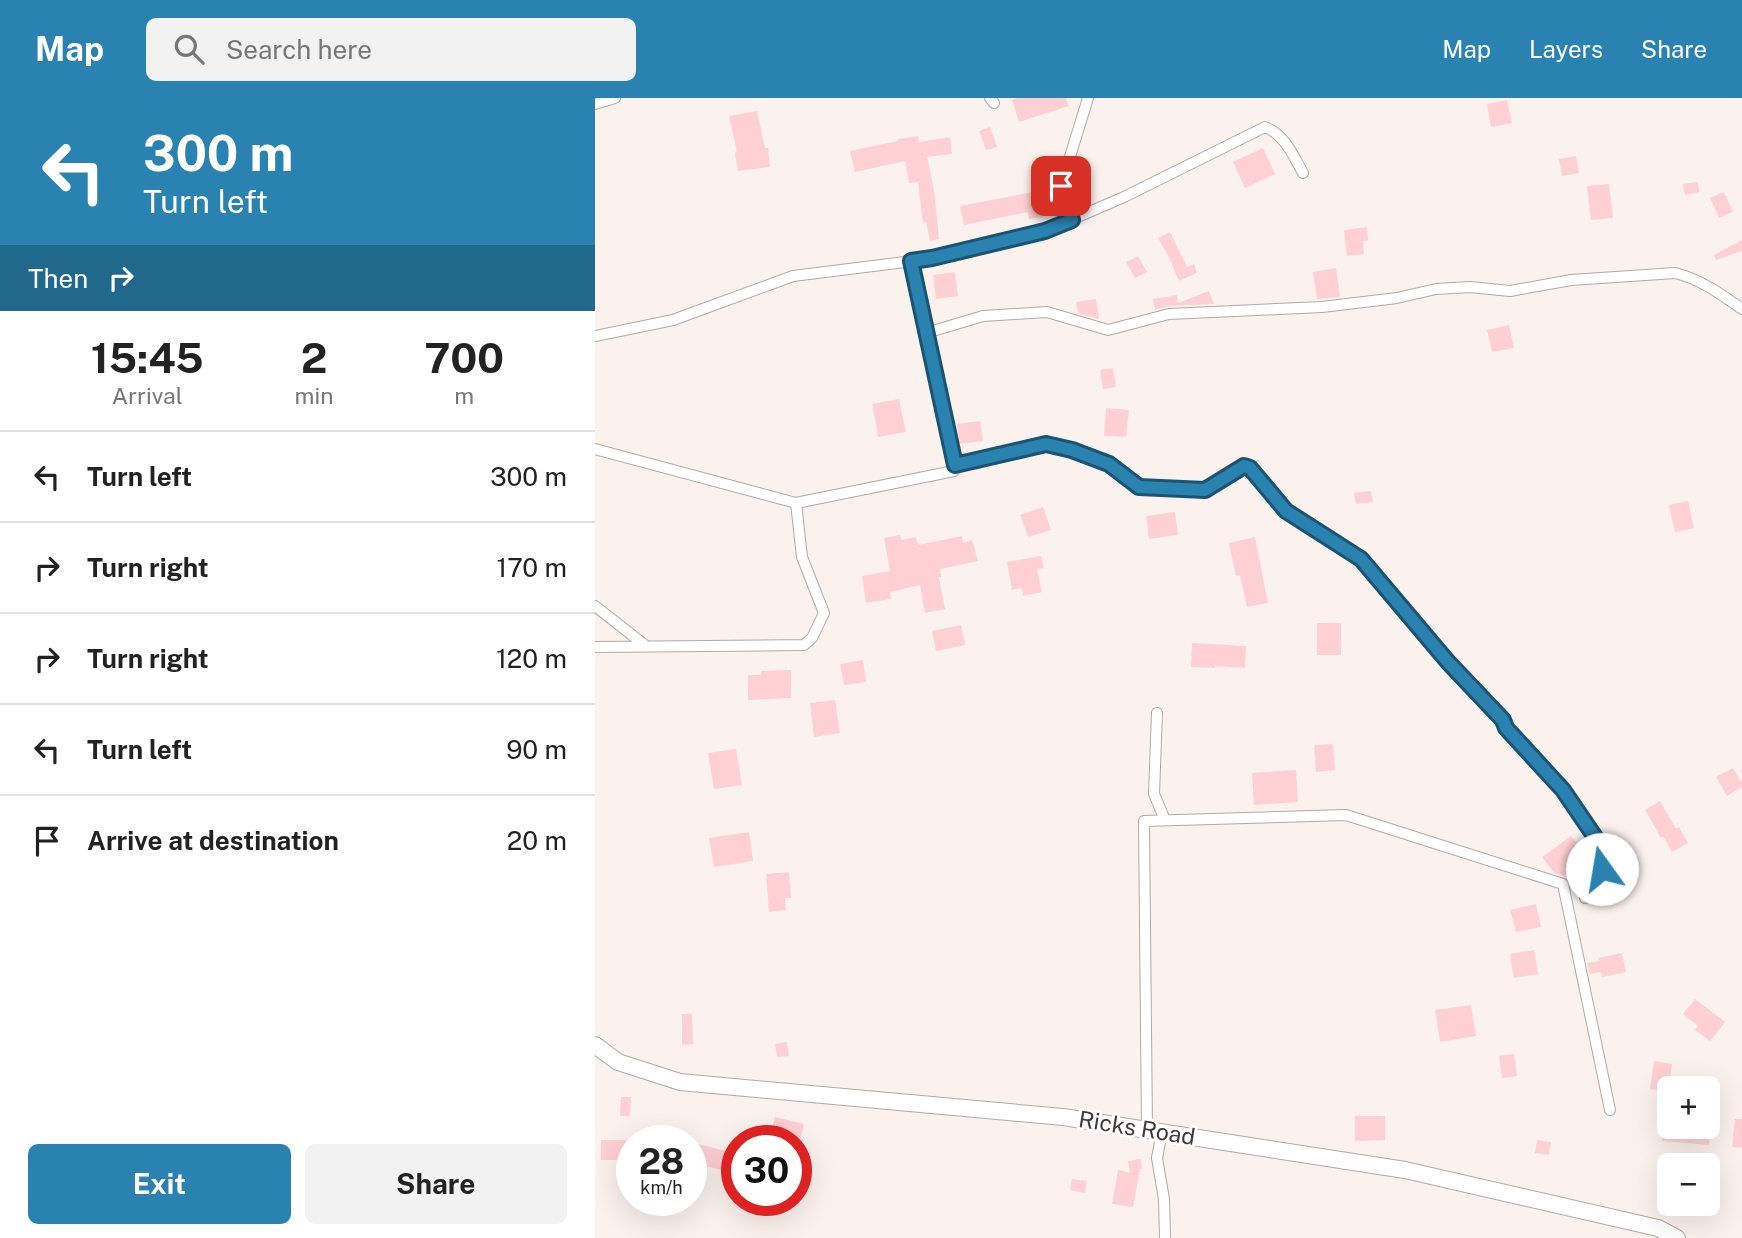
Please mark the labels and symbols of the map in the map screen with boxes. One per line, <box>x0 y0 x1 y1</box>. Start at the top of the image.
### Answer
pin <box>1031 156 1091 216</box>
position arrow <box>1565 832 1639 906</box>
street label: Ricks Road <box>1077 1105 1197 1150</box>
speed limit sign: 30 <box>721 1125 812 1216</box>

